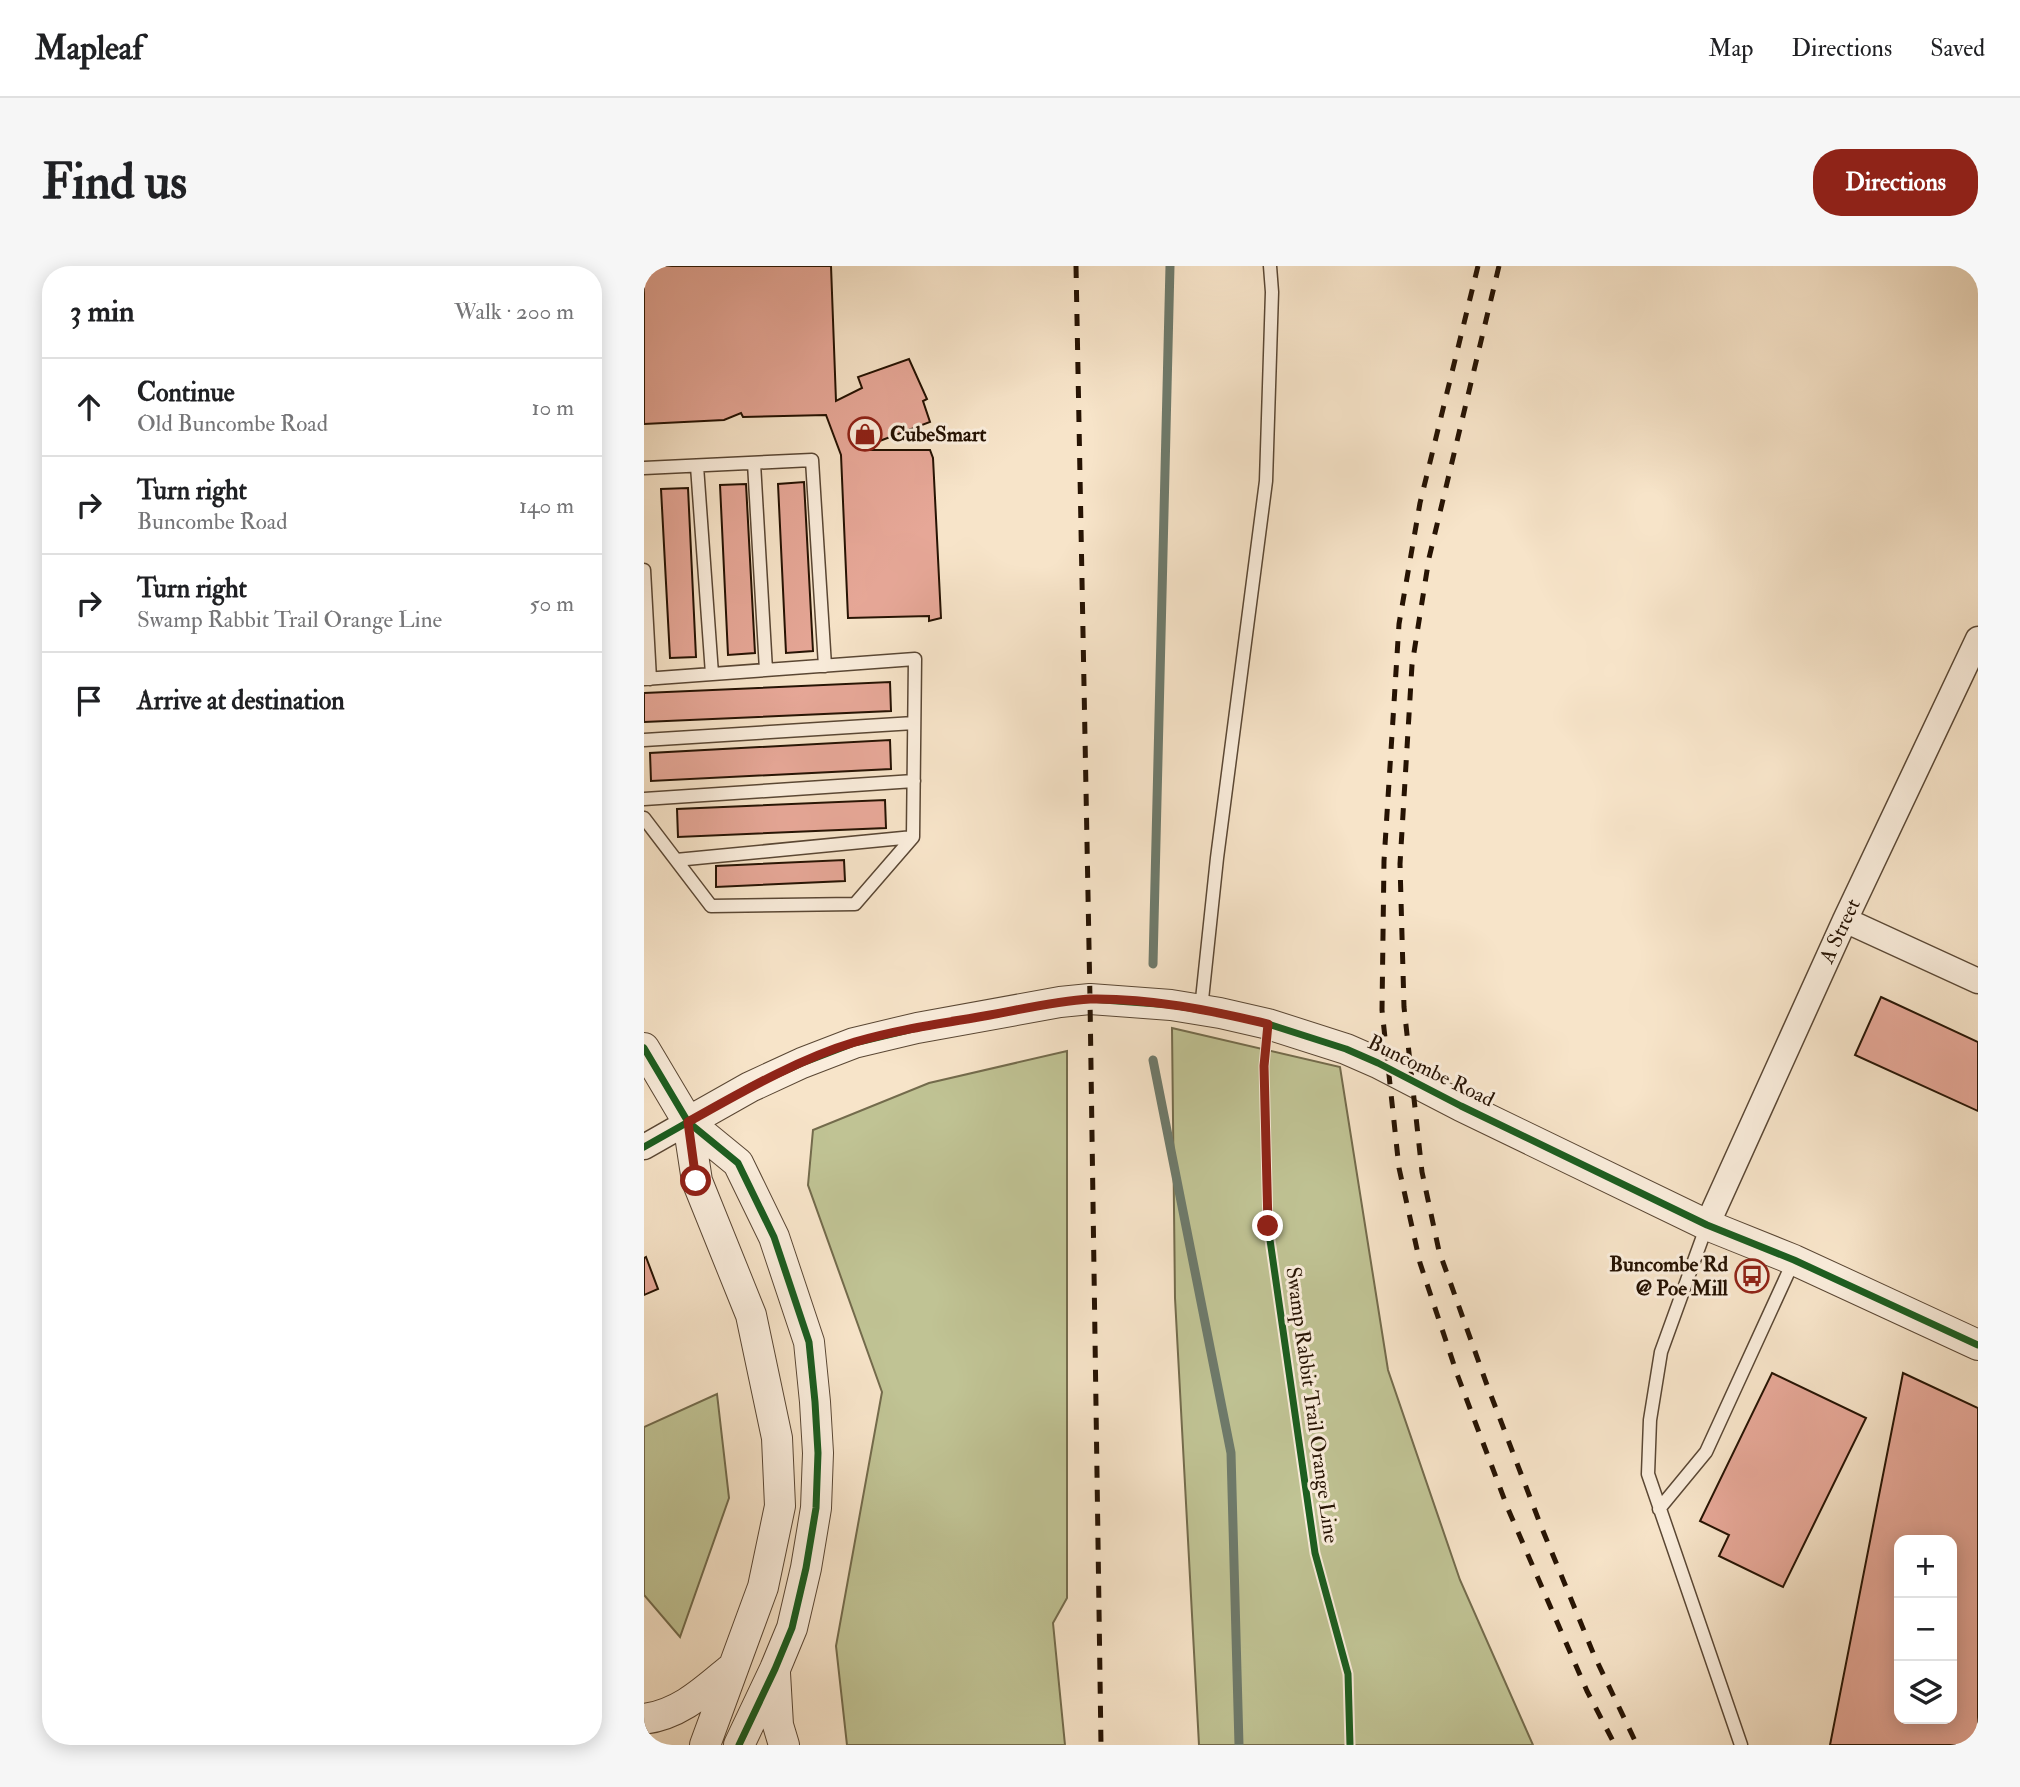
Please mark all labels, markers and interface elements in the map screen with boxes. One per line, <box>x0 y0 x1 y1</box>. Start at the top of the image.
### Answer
text: Mapleaf <box>35 28 143 69</box>
text: Map <box>1708 33 1753 64</box>
text: Directions <box>1791 33 1892 64</box>
text: Saved <box>1930 33 1985 64</box>
button: Directions <box>1813 149 1978 216</box>
text: Find us <box>42 152 187 213</box>
text: 3 min <box>70 293 135 330</box>
text: Walk · 200 m <box>454 297 574 326</box>
text: Continue <box>137 377 235 409</box>
icon: ahead <box>70 388 108 426</box>
text: 10 m <box>531 393 574 422</box>
text: Old Buncombe Road <box>137 409 328 438</box>
shop icon: CubeSmart <box>846 415 884 453</box>
place label: CubeSmart <box>890 421 987 448</box>
text: Turn right <box>137 475 247 507</box>
icon: right <box>70 486 108 524</box>
text: 140 m <box>519 491 574 520</box>
text: Buncombe Road <box>137 507 288 536</box>
text: Turn right <box>137 573 247 605</box>
icon: right <box>70 584 108 622</box>
text: 50 m <box>530 589 574 618</box>
text: Swamp Rabbit Trail Orange Line <box>137 605 442 634</box>
icon: arrive <box>70 682 108 720</box>
text: Arrive at destination <box>137 685 345 717</box>
street label: A Street <box>1813 894 1867 969</box>
street label: Buncombe Road <box>1363 1029 1499 1114</box>
route start <box>680 1165 711 1196</box>
route end <box>1252 1210 1283 1241</box>
place label: Buncombe Rd @ Poe Mill <box>1609 1251 1729 1302</box>
bus stop icon: Buncombe Rd @ Poe Mill <box>1733 1257 1771 1295</box>
street label: Swamp Rabbit Trail Orange Line <box>1279 1265 1345 1545</box>
map controls <box>1894 1535 1957 1724</box>
button: + <box>1894 1535 1957 1598</box>
button: − <box>1894 1598 1957 1661</box>
button: layers <box>1894 1661 1957 1724</box>

